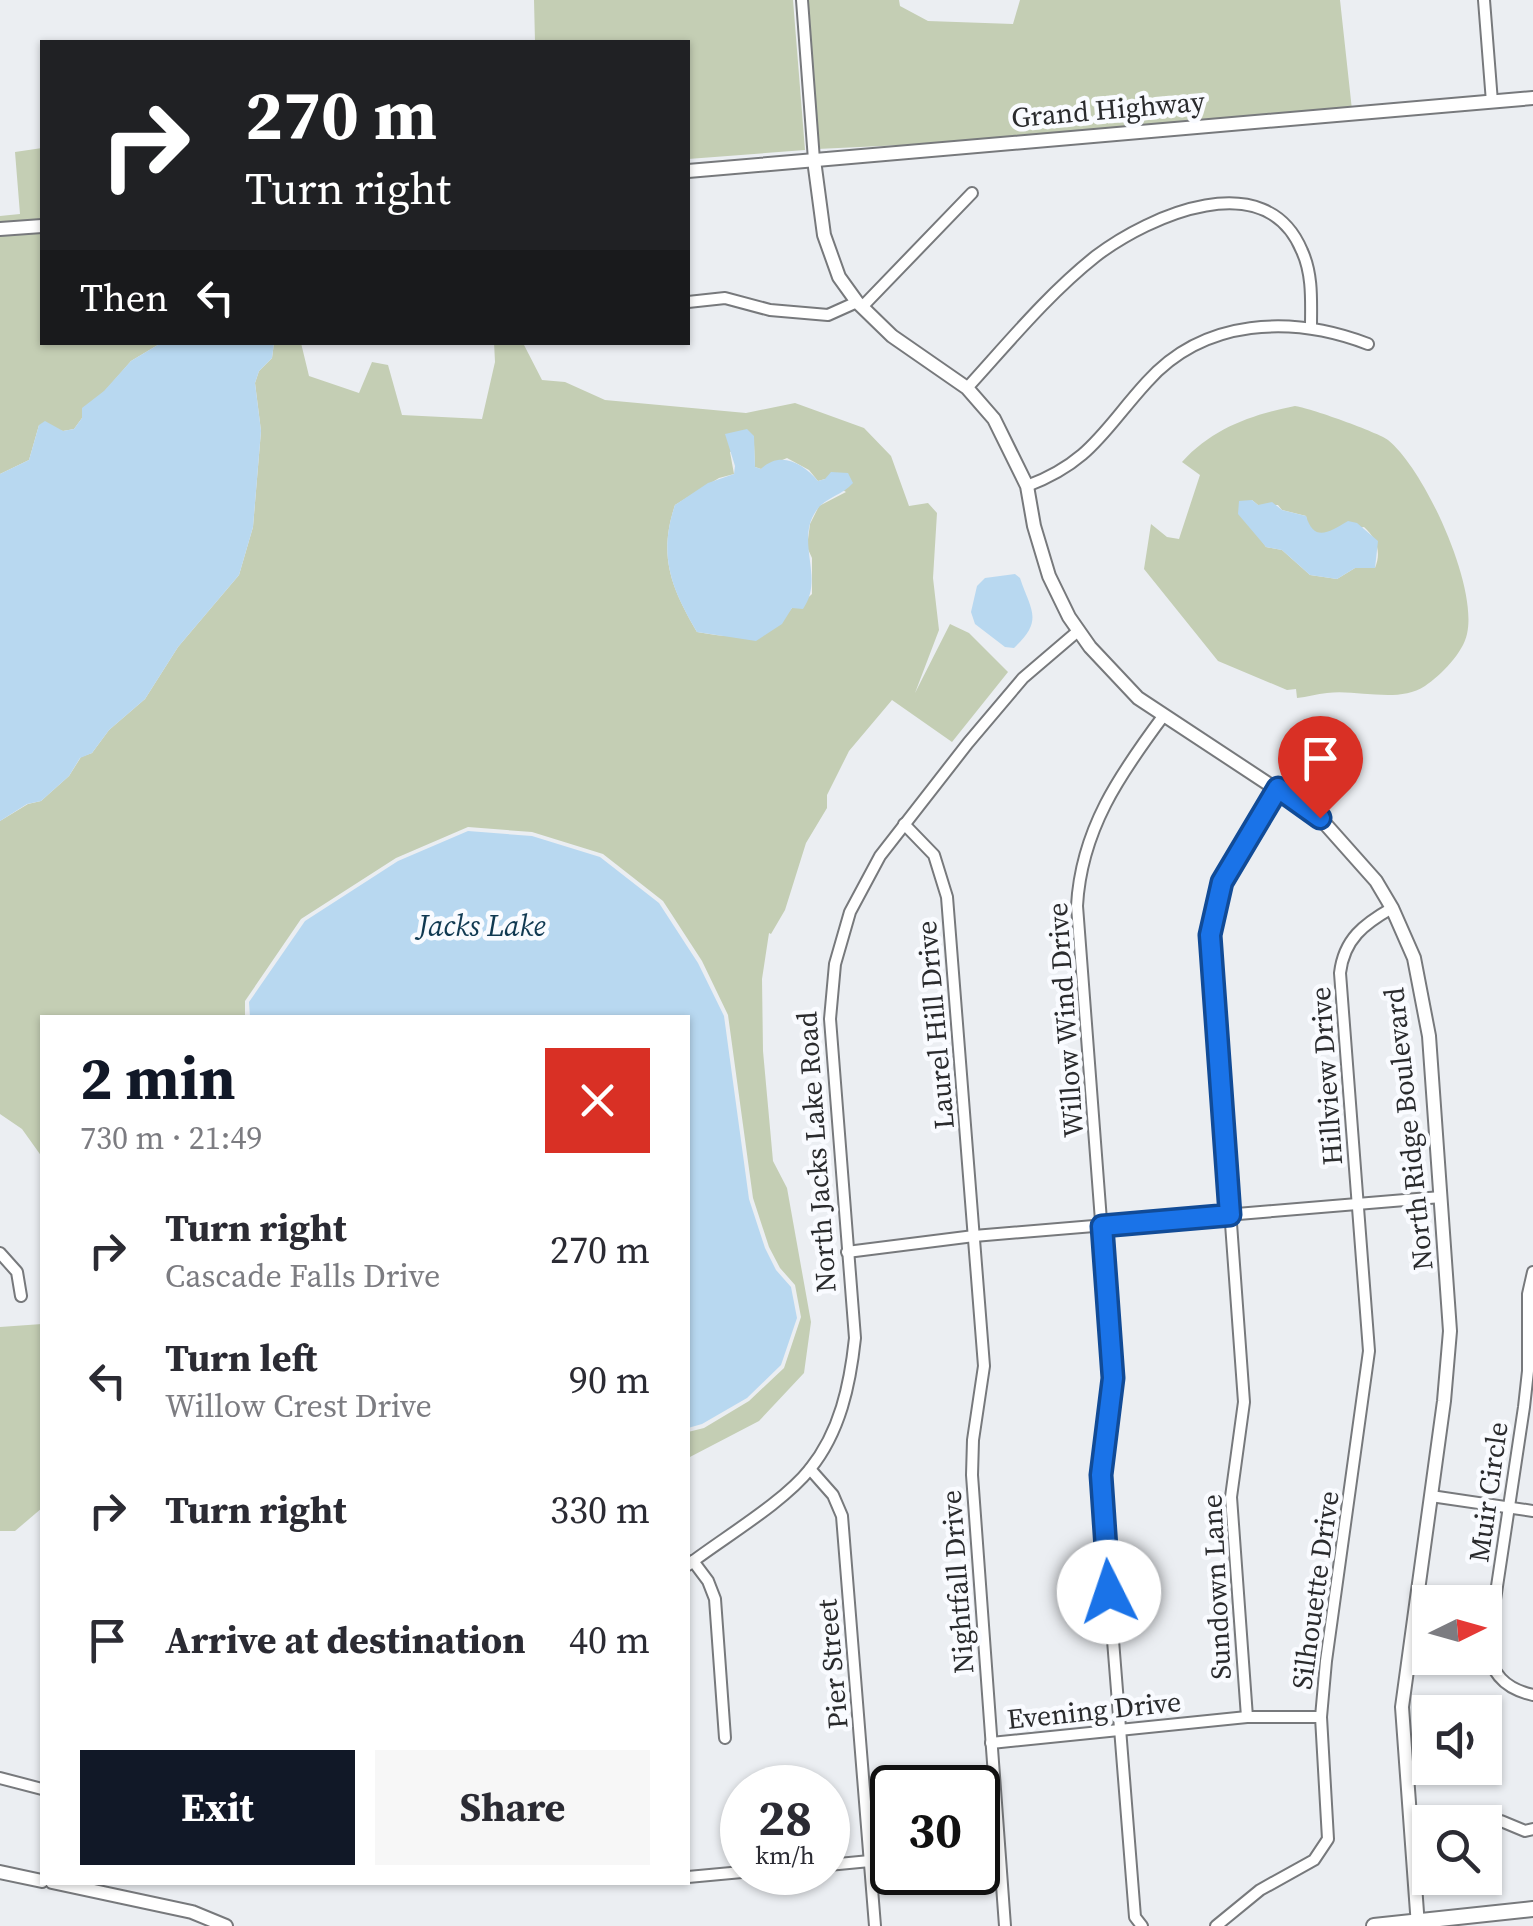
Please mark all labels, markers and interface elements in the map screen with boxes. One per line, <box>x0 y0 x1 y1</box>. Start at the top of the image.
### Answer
text: 270 m <box>245 66 437 162</box>
icon: right <box>80 80 210 210</box>
street label: Grand Highway <box>1010 82 1207 136</box>
text: Turn right <box>245 157 451 219</box>
icon: left <box>188 270 243 325</box>
text: Then <box>80 272 168 324</box>
pin <box>1278 716 1363 819</box>
icon: arrive <box>1293 731 1348 786</box>
street label: Willow Wind Drive <box>1038 901 1092 1139</box>
water label: Jacks Lake <box>414 905 546 946</box>
street label: Laurel Hill Drive <box>907 919 963 1131</box>
street label: Hillview Drive <box>1301 986 1351 1166</box>
street label: North Ridge Boulevard <box>1374 986 1442 1272</box>
street label: North Jacks Lake Road <box>787 1010 845 1294</box>
text: 2 min <box>80 1037 236 1119</box>
button: close <box>545 1048 650 1153</box>
text: 730 m · 21:49 <box>80 1116 262 1160</box>
text: Turn right <box>165 1202 347 1254</box>
icon: right <box>80 1223 135 1278</box>
text: 270 m <box>550 1224 650 1276</box>
text: Cascade Falls Drive <box>165 1254 440 1298</box>
text: Turn left <box>165 1332 317 1384</box>
icon: left <box>80 1353 135 1408</box>
text: 90 m <box>569 1354 650 1406</box>
text: Willow Crest Drive <box>165 1384 432 1428</box>
street label: Muir Circle <box>1459 1419 1517 1565</box>
icon: right <box>80 1483 135 1538</box>
text: Turn right <box>165 1484 347 1536</box>
text: 330 m <box>550 1484 650 1536</box>
street label: Silhouette Drive <box>1282 1488 1348 1692</box>
street label: Nightfall Drive <box>932 1489 982 1675</box>
street label: Sundown Lane <box>1192 1493 1240 1681</box>
position arrow <box>1057 1540 1161 1644</box>
north arrow <box>1412 1585 1502 1675</box>
map controls <box>1412 1585 1502 1895</box>
street label: Pier Street <box>807 1597 857 1730</box>
icon: arrive <box>80 1613 135 1668</box>
text: Arrive at destination <box>165 1614 526 1666</box>
text: 40 m <box>569 1614 650 1666</box>
street label: Evening Drive <box>1005 1682 1183 1738</box>
button: sound <box>1412 1695 1502 1785</box>
button: Exit <box>80 1750 355 1865</box>
button: Share <box>375 1750 650 1865</box>
speed limit sign: 30 <box>870 1765 1000 1895</box>
text: 28 <box>758 1783 812 1852</box>
button: search <box>1412 1805 1502 1895</box>
text: km/h <box>755 1838 815 1872</box>

